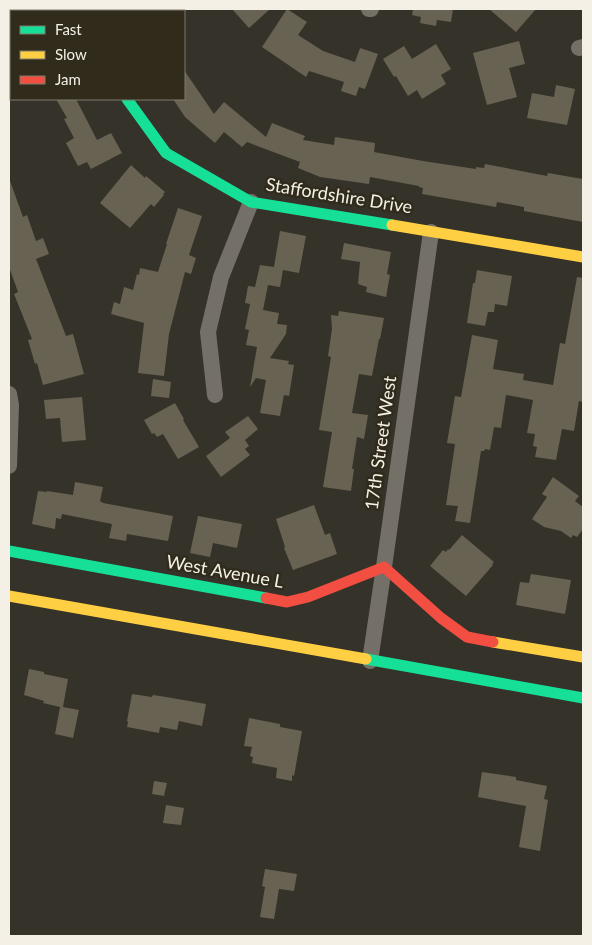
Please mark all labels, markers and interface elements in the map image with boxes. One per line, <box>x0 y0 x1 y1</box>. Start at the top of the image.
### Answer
legend <box>10 10 185 100</box>
text: Fast <box>55 20 82 38</box>
text: Slow <box>55 45 87 63</box>
text: Jam <box>55 70 81 88</box>
street label: Staffordshire Drive <box>264 173 414 217</box>
street label: 17th Street West <box>360 374 400 511</box>
street label: West Avenue L <box>165 550 286 592</box>

